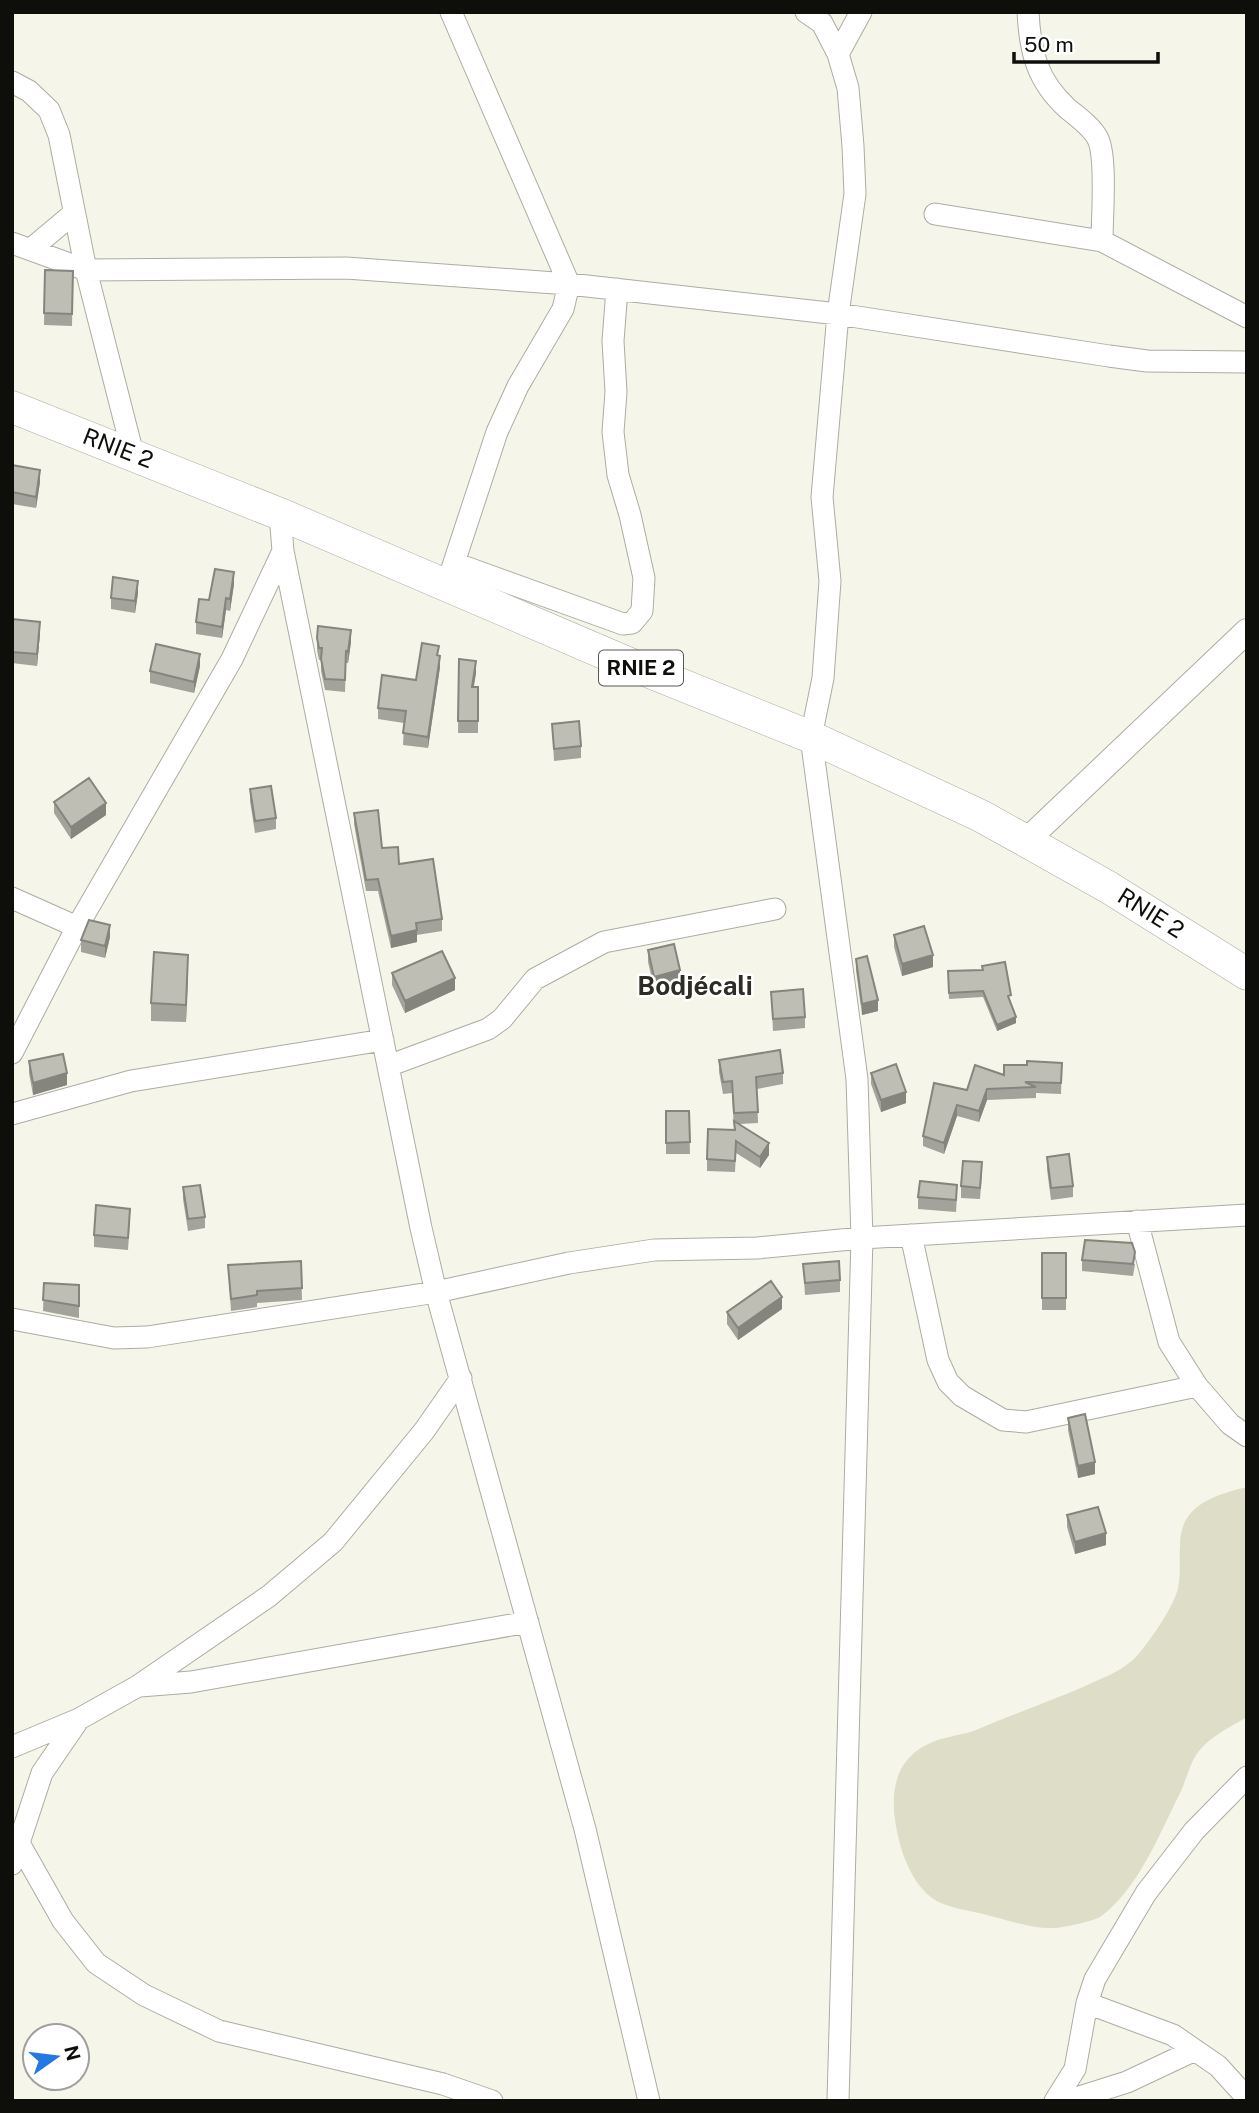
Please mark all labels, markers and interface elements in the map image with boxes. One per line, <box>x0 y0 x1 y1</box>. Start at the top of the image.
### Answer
scale bar <box>1014 21 1158 65</box>
text: 50 m <box>1024 32 1074 57</box>
street label: RNIE 2 <box>79 422 157 473</box>
road number: RNIE 2 <box>599 650 683 686</box>
street label: RNIE 2 <box>1113 882 1189 943</box>
district label: Bodjécali <box>637 970 753 1001</box>
north arrow <box>21 2022 91 2092</box>
text: N <box>60 2043 85 2063</box>

